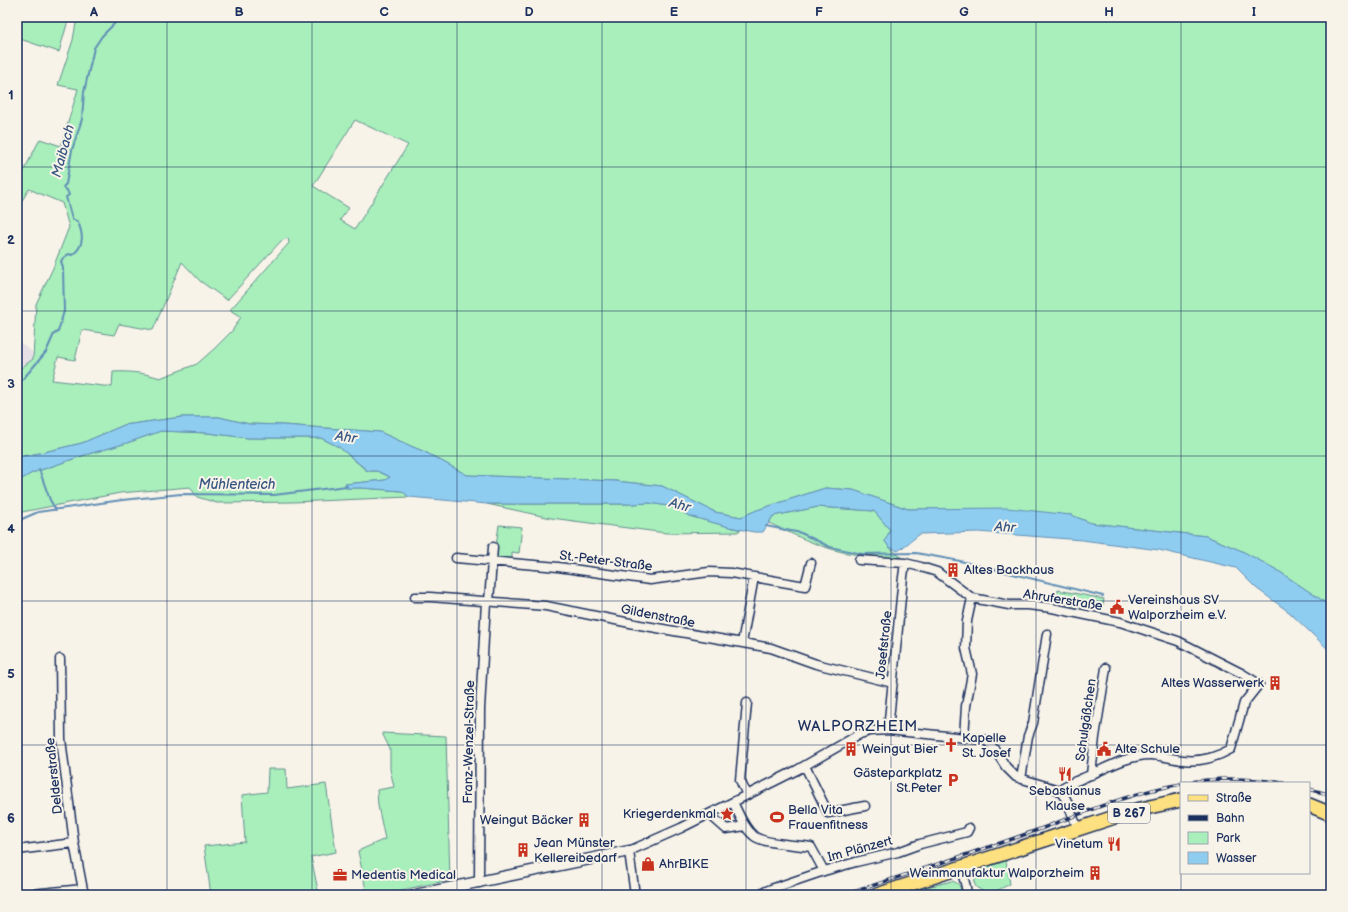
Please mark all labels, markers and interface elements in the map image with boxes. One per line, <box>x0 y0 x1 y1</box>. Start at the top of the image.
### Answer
text: A <box>89 4 98 20</box>
text: B <box>234 4 244 20</box>
text: C <box>379 4 389 20</box>
text: D <box>524 4 534 20</box>
text: E <box>670 4 679 20</box>
text: F <box>815 4 823 20</box>
text: G <box>959 4 969 20</box>
text: H <box>1104 4 1114 20</box>
text: I <box>1252 4 1256 20</box>
text: 1 <box>8 87 14 103</box>
water label: Maibach <box>48 122 78 179</box>
text: 2 <box>7 232 15 248</box>
text: 3 <box>7 376 15 392</box>
water label: Ahr <box>333 427 359 447</box>
water label: Mühlenteich <box>198 476 276 493</box>
water label: Ahr <box>667 494 693 516</box>
water label: Ahr <box>993 518 1017 536</box>
text: 4 <box>7 521 15 537</box>
street label: St.-Peter-Straße <box>559 547 654 575</box>
building icon: Altes Backhaus <box>945 562 961 578</box>
place label: Altes Backhaus <box>964 562 1054 578</box>
street label: Ahruferstraße <box>1022 586 1104 614</box>
place label: Vereinshaus SV Walporzheim e.V. <box>1128 592 1227 623</box>
public building icon: Vereinshaus SV Walporzheim e.V. <box>1109 599 1125 615</box>
street label: Gildenstraße <box>620 601 697 631</box>
street label: Josefstraße <box>872 610 896 680</box>
text: 5 <box>7 666 15 682</box>
place label: Altes Wasserwerk <box>1161 675 1265 691</box>
building icon: Altes Wasserwerk <box>1267 675 1283 691</box>
street label: Schulgäßchen <box>1072 678 1100 762</box>
street label: Franz-Wenzel-Straße <box>460 680 478 804</box>
district label: WALPORZHEIM <box>798 717 918 736</box>
place label: Kapelle St. Josef <box>962 730 1011 761</box>
street label: Delderstraße <box>42 737 66 815</box>
church icon: Kapelle St. Josef <box>943 737 959 753</box>
building icon: Weingut Bier <box>843 741 859 757</box>
place label: Weingut Bier <box>862 741 938 757</box>
public building icon: Alte Schule <box>1096 741 1112 757</box>
place label: Alte Schule <box>1115 741 1180 757</box>
place label: Gästeparkplatz St.Peter <box>853 765 943 796</box>
restaurant icon: Sebastianus Klause <box>1057 766 1073 782</box>
parking icon: Gästeparkplatz St.Peter <box>945 772 961 788</box>
legend <box>1180 782 1310 874</box>
place label: Sebastianus Klause <box>1029 783 1102 814</box>
text: Straße <box>1216 791 1252 806</box>
place label: Bella Vita Frauenfitness <box>788 802 869 833</box>
road number: B 267 <box>1108 803 1150 823</box>
place label: Kriegerdenkmal <box>623 806 716 822</box>
place icon: Kriegerdenkmal <box>719 806 735 822</box>
sports icon: Bella Vita Frauenfitness <box>769 809 785 825</box>
text: 6 <box>7 810 15 826</box>
text: Bahn <box>1216 811 1245 826</box>
place label: Weingut Bäcker <box>480 812 573 828</box>
building icon: Weingut Bäcker <box>576 812 592 828</box>
text: Park <box>1216 831 1240 846</box>
street label: Im Plänzert <box>826 833 894 865</box>
place label: Jean Münster Kellereibedarf <box>534 835 617 866</box>
place label: Vinetum <box>1055 836 1103 852</box>
restaurant icon: Vinetum <box>1106 836 1122 852</box>
building icon: Jean Münster Kellereibedarf <box>515 842 531 858</box>
text: Wasser <box>1216 851 1257 866</box>
shop icon: AhrBIKE <box>640 856 656 872</box>
place label: AhrBIKE <box>659 856 709 872</box>
place label: Weinmanufaktur Walporzheim <box>910 865 1084 881</box>
building icon: Weinmanufaktur Walporzheim <box>1087 865 1103 881</box>
office icon: Medentis Medical <box>332 867 348 883</box>
place label: Medentis Medical <box>351 867 456 883</box>

